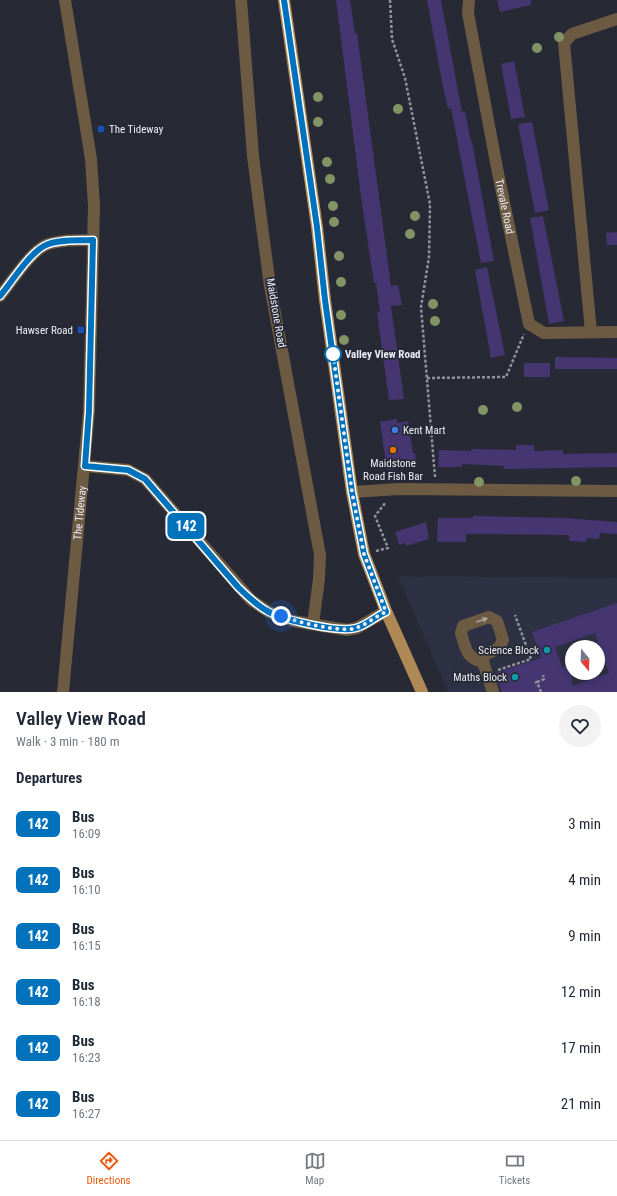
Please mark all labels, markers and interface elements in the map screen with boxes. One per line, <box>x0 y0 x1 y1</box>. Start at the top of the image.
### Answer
place label: The Tideway <box>109 123 164 136</box>
marker: The Tideway <box>96 124 106 134</box>
street label: Trevale Road <box>493 178 517 235</box>
street label: Maidstone Road <box>263 277 289 349</box>
place label: Hawser Road <box>16 324 73 337</box>
marker: Hawser Road <box>76 325 86 335</box>
marker: Valley View Road <box>324 345 342 363</box>
place label: Valley View Road <box>345 348 421 361</box>
place label: Kent Mart <box>403 424 446 437</box>
marker: Kent Mart <box>390 425 400 435</box>
marker: Maidstone Road Fish Bar <box>388 445 398 455</box>
place label: Maidstone Road Fish Bar <box>363 457 424 483</box>
street label: The Tideway <box>71 485 89 540</box>
line badge: 142 <box>163 513 209 539</box>
text: 142 <box>175 518 197 534</box>
your location <box>271 606 291 626</box>
one-way arrow <box>476 616 488 622</box>
north arrow <box>565 640 605 680</box>
map controls <box>565 640 605 680</box>
place label: Science Block <box>478 644 539 657</box>
marker: Science Block <box>542 645 552 655</box>
place label: Maths Block <box>453 671 507 684</box>
marker: Maths Block <box>510 672 520 682</box>
button: heart <box>559 705 601 747</box>
text: Valley View Road <box>16 707 146 730</box>
text: Walk · 3 min · 180 m <box>16 734 120 749</box>
text: Departures <box>16 769 82 787</box>
text: Bus <box>72 808 95 826</box>
text: 3 min <box>568 815 601 833</box>
text: 142 <box>27 816 49 832</box>
text: 16:09 <box>72 826 101 841</box>
text: Bus <box>72 864 95 882</box>
text: 4 min <box>568 871 601 889</box>
text: 142 <box>27 872 49 888</box>
text: 16:10 <box>72 882 101 897</box>
text: Bus <box>72 920 95 938</box>
text: 9 min <box>568 927 601 945</box>
text: 142 <box>27 928 49 944</box>
text: 16:15 <box>72 938 101 953</box>
text: Bus <box>72 976 95 994</box>
text: 12 min <box>561 983 601 1001</box>
text: 142 <box>27 984 49 1000</box>
text: 16:18 <box>72 994 101 1009</box>
text: Bus <box>72 1032 95 1050</box>
text: 17 min <box>561 1039 601 1057</box>
text: 142 <box>27 1040 49 1056</box>
text: 16:23 <box>72 1050 101 1065</box>
text: Bus <box>72 1088 95 1106</box>
text: 21 min <box>561 1095 601 1113</box>
text: 142 <box>27 1096 49 1112</box>
text: 16:27 <box>72 1106 101 1121</box>
tab: Directions <box>87 1150 131 1187</box>
tab: Map <box>304 1150 326 1187</box>
tab: Tickets <box>499 1150 530 1187</box>

